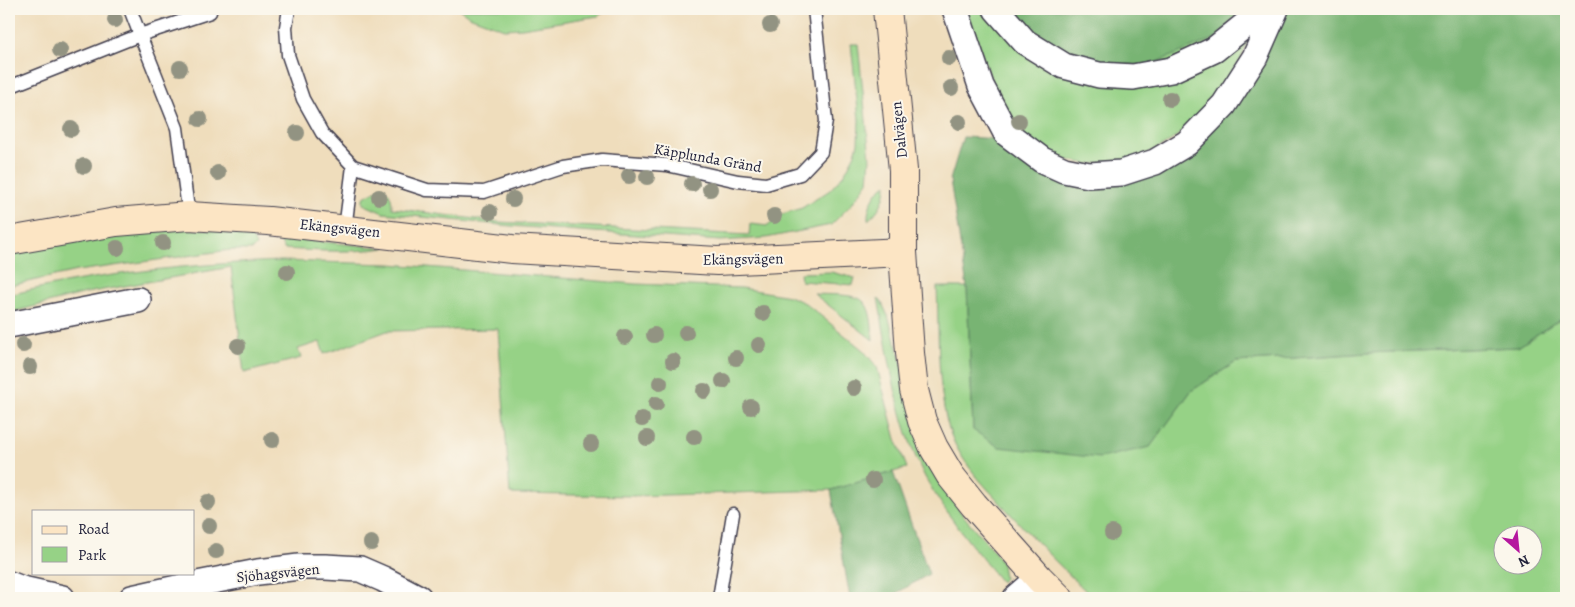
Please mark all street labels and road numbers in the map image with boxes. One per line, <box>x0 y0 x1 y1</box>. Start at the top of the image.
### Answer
street label: Dalvägen <box>886 101 912 159</box>
street label: Käpplunda Gränd <box>653 139 764 177</box>
street label: Ekängsvägen <box>299 214 381 242</box>
street label: Ekängsvägen <box>703 248 783 270</box>
street label: Sjöhagsvägen <box>235 559 321 587</box>

